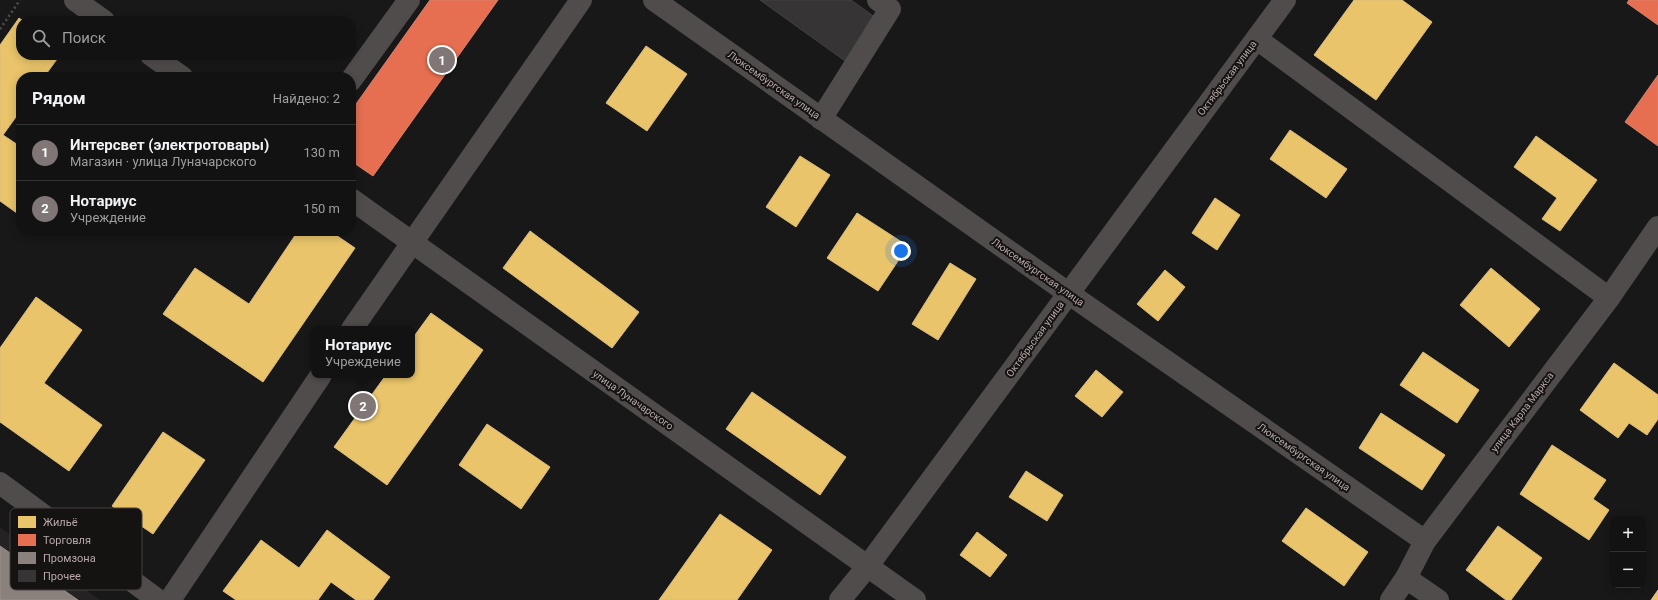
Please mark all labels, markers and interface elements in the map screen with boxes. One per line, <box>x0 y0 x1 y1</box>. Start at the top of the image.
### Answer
search box <box>16 16 356 60</box>
icon: search <box>30 27 52 49</box>
text: Поиск <box>62 29 106 47</box>
street label: Октябрьская улица <box>1195 39 1259 117</box>
pin: 1 <box>429 45 455 75</box>
street label: Люксембургская улица <box>726 49 822 121</box>
text: Рядом <box>32 88 86 108</box>
text: Найдено: 2 <box>273 91 340 106</box>
text: Интерсвет (электротовары) <box>70 136 269 154</box>
text: 1 <box>41 145 49 160</box>
text: 130 m <box>303 145 340 160</box>
text: Магазин · улица Луначарского <box>70 154 257 169</box>
text: Нотариус <box>70 192 137 210</box>
text: 2 <box>41 201 49 216</box>
text: 150 m <box>303 201 340 216</box>
text: Учреждение <box>70 210 146 225</box>
street label: Люксембургская улица <box>990 236 1086 308</box>
your location <box>891 241 911 261</box>
street label: Октябрьская улица <box>1004 299 1066 379</box>
popup <box>311 326 415 378</box>
text: Нотариус <box>325 336 392 354</box>
text: Учреждение <box>325 354 401 369</box>
street label: улица Луначарского <box>591 368 676 432</box>
street label: улица Карла Маркса <box>1488 370 1556 454</box>
pin: 2 <box>350 391 376 421</box>
street label: Люксембургская улица <box>1256 421 1352 493</box>
legend <box>10 508 142 590</box>
text: Жильё <box>43 516 78 529</box>
map controls <box>1610 516 1646 588</box>
button: + <box>1610 516 1646 552</box>
text: Торговля <box>43 534 91 547</box>
text: Промзона <box>43 552 96 565</box>
button: − <box>1610 552 1646 588</box>
text: Прочее <box>43 570 81 583</box>

